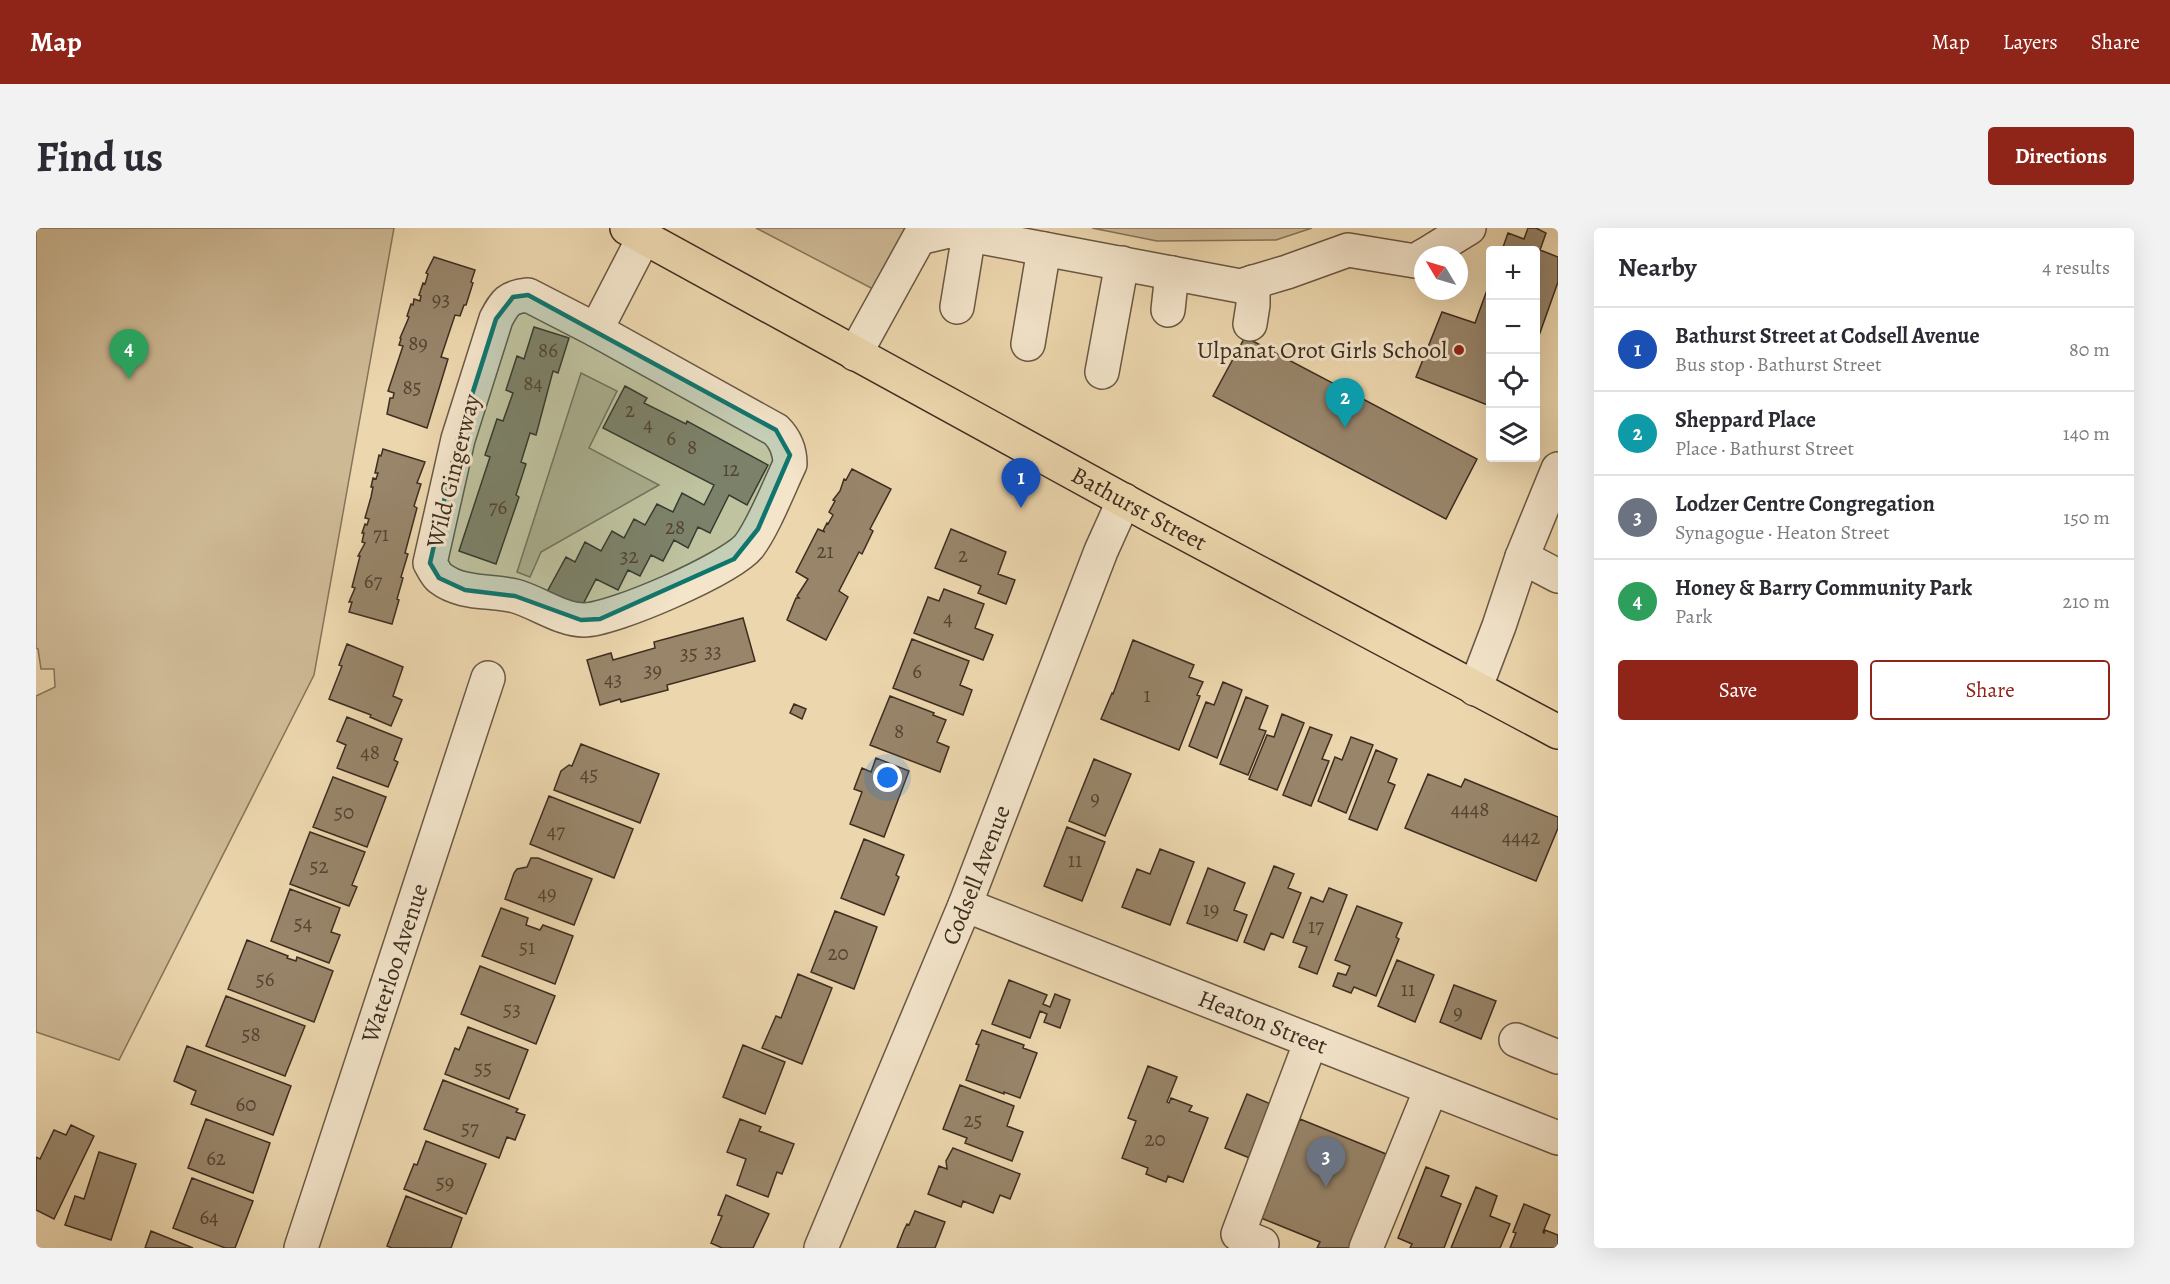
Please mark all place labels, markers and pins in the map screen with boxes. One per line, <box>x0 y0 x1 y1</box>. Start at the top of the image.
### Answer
pin: 4 <box>110 330 148 379</box>
place label: Ulpanat Orot Girls School <box>1197 334 1447 366</box>
marker: Ulpanat Orot Girls School <box>1452 343 1466 357</box>
pin: 2 <box>1326 378 1364 428</box>
pin: 1 <box>1002 458 1040 508</box>
pin: 3 <box>1306 1138 1346 1187</box>

